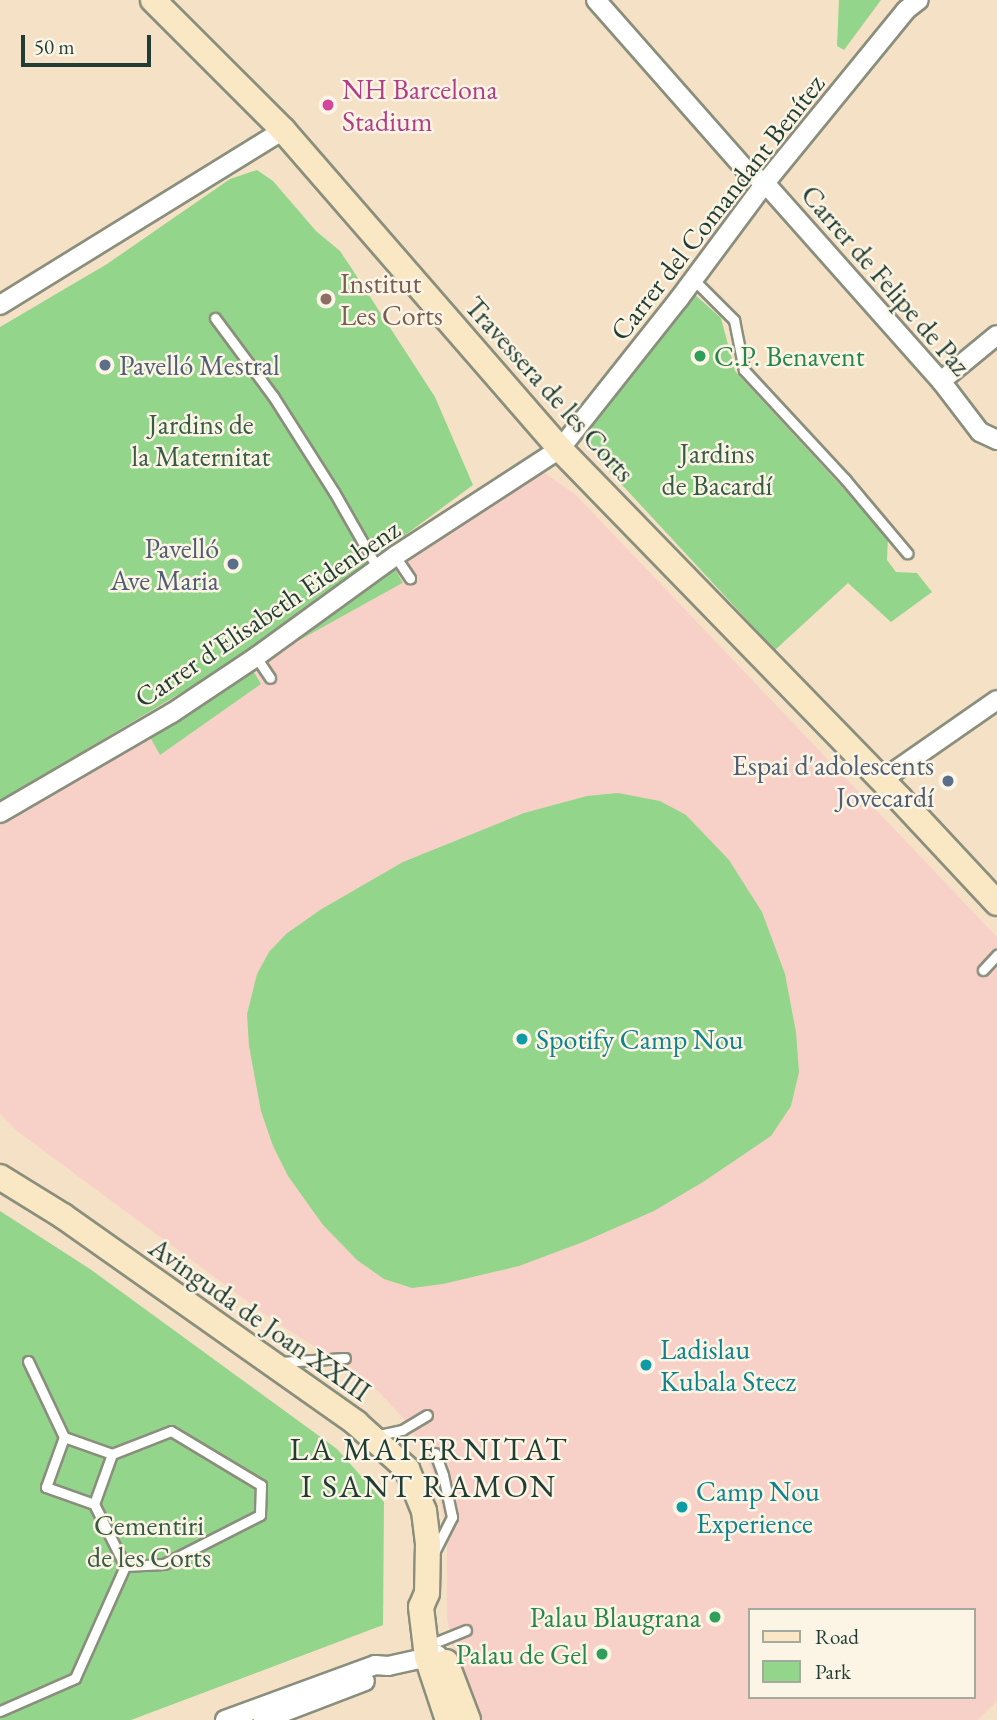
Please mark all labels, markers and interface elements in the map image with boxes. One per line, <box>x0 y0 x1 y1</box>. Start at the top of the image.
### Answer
scale bar <box>24 21 154 65</box>
text: 50 m <box>34 33 75 60</box>
street label: Carrer del Comandant Benítez <box>603 67 831 347</box>
place label: NH Barcelona Stadium <box>342 72 498 138</box>
marker: NH Barcelona Stadium <box>320 97 336 113</box>
street label: Carrer de Felipe de Paz <box>794 178 978 382</box>
place label: Institut Les Corts <box>340 266 443 332</box>
street label: Travessera de les Corts <box>458 290 642 488</box>
marker: Institut Les Corts <box>318 291 334 307</box>
place label: C.P. Benavent <box>714 339 865 373</box>
place label: Pavelló Mestral <box>119 348 280 382</box>
marker: C.P. Benavent <box>692 348 708 364</box>
marker: Pavelló Mestral <box>97 357 113 373</box>
park label: Jardins de la Maternitat <box>132 407 270 473</box>
park label: Jardins de Bacardí <box>662 436 772 502</box>
street label: Carrer d'Elisabeth Eidenbenz <box>128 512 406 714</box>
place label: Pavelló Ave Maria <box>110 531 219 597</box>
marker: Pavelló Ave Maria <box>225 556 241 572</box>
place label: Espai d'adolescents Jovecardí <box>732 748 934 814</box>
marker: Espai d'adolescents Jovecardí <box>940 773 956 789</box>
place label: Spotify Camp Nou <box>536 1022 744 1056</box>
marker: Spotify Camp Nou <box>514 1031 530 1047</box>
street label: Avinguda de Joan XXIII <box>143 1230 377 1408</box>
place label: Ladislau Kubala Stecz <box>660 1332 796 1398</box>
marker: Ladislau Kubala Stecz <box>638 1357 654 1373</box>
district label: LA MATERNITAT I SANT RAMON <box>291 1431 567 1506</box>
place label: Camp Nou Experience <box>696 1474 820 1540</box>
marker: Camp Nou Experience <box>674 1499 690 1515</box>
park label: Cementiri de les Corts <box>87 1508 211 1574</box>
place label: Palau Blaugrana <box>530 1600 701 1634</box>
legend <box>748 1608 976 1699</box>
marker: Palau Blaugrana <box>707 1609 723 1625</box>
text: Road <box>815 1623 859 1650</box>
place label: Palau de Gel <box>456 1637 588 1671</box>
marker: Palau de Gel <box>594 1646 610 1662</box>
text: Park <box>815 1658 851 1685</box>

